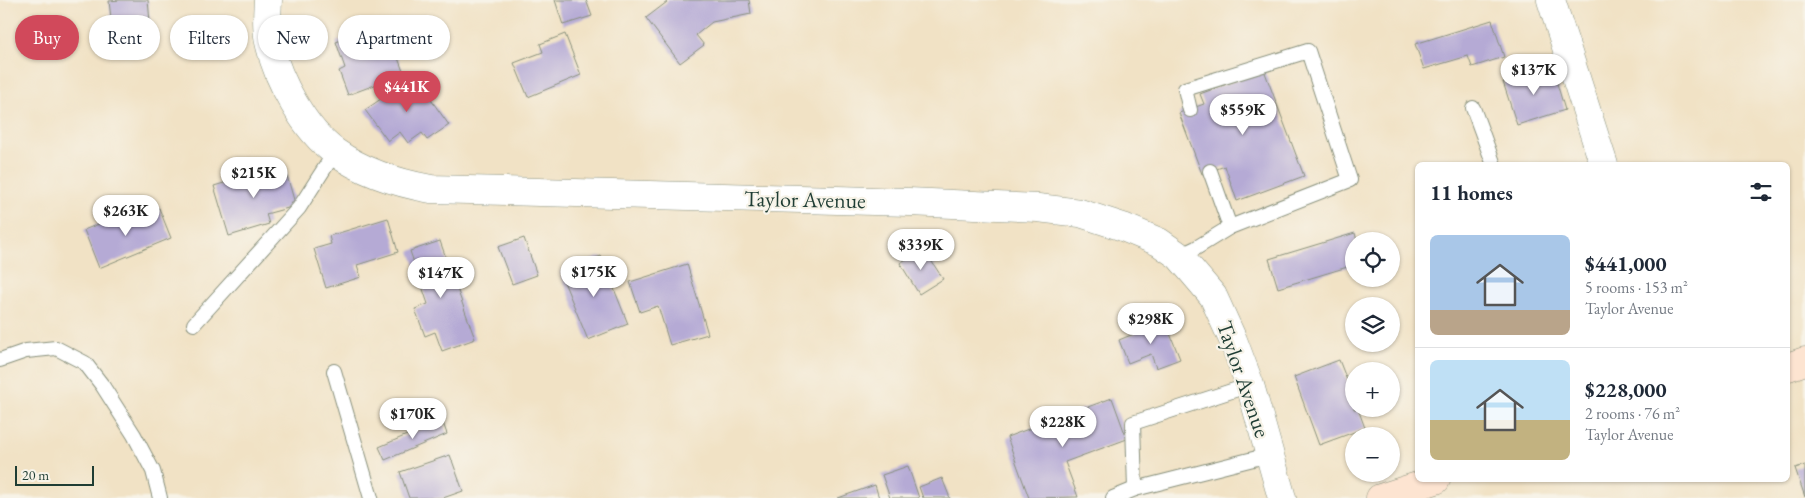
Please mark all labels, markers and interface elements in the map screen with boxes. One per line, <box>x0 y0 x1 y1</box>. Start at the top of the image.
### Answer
chip: Buy <box>15 15 79 60</box>
chip: Rent <box>89 15 160 60</box>
chip: Filters <box>170 15 248 60</box>
chip: New <box>258 15 328 60</box>
chip: Apartment <box>338 15 450 60</box>
pin: $137K <box>1499 54 1569 96</box>
text: $137K <box>1512 59 1556 80</box>
pin: $441K <box>372 70 442 113</box>
text: $441K <box>385 76 429 97</box>
pin: $559K <box>1208 94 1278 136</box>
text: $559K <box>1221 99 1265 120</box>
pin: $215K <box>219 156 289 199</box>
text: $215K <box>232 162 276 183</box>
icon: filters <box>1747 178 1775 206</box>
text: 11 homes <box>1430 179 1513 206</box>
street label: Taylor Avenue <box>744 184 866 215</box>
pin: $263K <box>91 194 161 237</box>
text: $263K <box>104 200 148 221</box>
pin: $339K <box>886 228 956 271</box>
map controls <box>1345 232 1400 482</box>
button: locate <box>1345 232 1400 287</box>
text: $339K <box>899 234 943 255</box>
text: $441,000 <box>1585 250 1667 277</box>
icon: home <box>1470 255 1530 315</box>
pin: $147K <box>406 256 476 299</box>
pin: $175K <box>559 256 629 298</box>
text: $175K <box>572 261 616 282</box>
text: $147K <box>419 262 463 283</box>
text: 5 rooms · 153 m² <box>1585 277 1688 298</box>
button: layers <box>1345 297 1400 352</box>
text: Taylor Avenue <box>1585 298 1674 319</box>
pin: $298K <box>1116 302 1186 345</box>
text: $298K <box>1129 308 1173 329</box>
street label: Taylor Avenue <box>1210 317 1277 442</box>
button: + <box>1345 362 1400 417</box>
text: $228,000 <box>1585 376 1667 403</box>
icon: home <box>1470 380 1530 440</box>
pin: $170K <box>378 398 448 440</box>
text: $170K <box>391 403 435 424</box>
text: 2 rooms · 76 m² <box>1585 403 1680 424</box>
pin: $228K <box>1028 406 1098 448</box>
text: $228K <box>1041 411 1085 432</box>
text: Taylor Avenue <box>1585 424 1674 445</box>
button: − <box>1345 427 1400 482</box>
scale bar <box>15 463 94 486</box>
text: 20 m <box>22 466 49 484</box>

